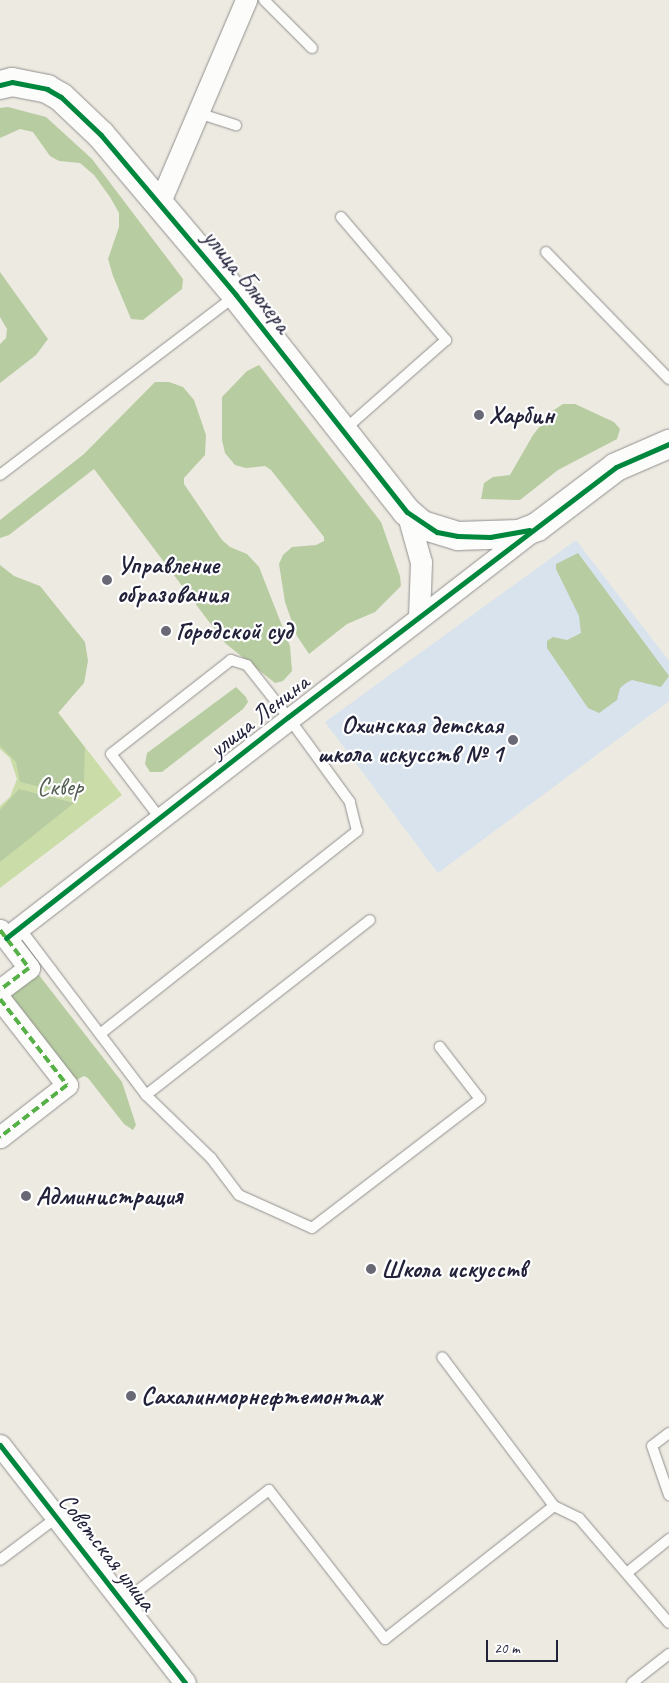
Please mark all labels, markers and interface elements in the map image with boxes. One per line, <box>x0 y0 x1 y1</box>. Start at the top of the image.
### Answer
street label: улица Блюхера <box>196 223 298 339</box>
place label: Харбин <box>489 400 554 430</box>
marker: Харбин <box>473 409 485 421</box>
place label: Управление образования <box>117 551 228 610</box>
marker: Управление образования <box>101 574 113 586</box>
place label: Городской суд <box>176 616 292 646</box>
marker: Городской суд <box>160 625 172 637</box>
street label: улица Ленина <box>203 668 315 764</box>
place label: Охинская детская школа искусств № 1 <box>317 711 503 770</box>
marker: Охинская детская школа искусств № 1 <box>507 734 519 746</box>
park label: Сквер <box>37 772 83 802</box>
place label: Администрация <box>36 1181 182 1211</box>
marker: Администрация <box>20 1190 32 1202</box>
place label: Школа искусств <box>381 1254 529 1284</box>
marker: Школа искусств <box>365 1263 377 1275</box>
place label: Сахалинморнефтемонтаж <box>141 1381 381 1411</box>
marker: Сахалинморнефтемонтаж <box>125 1390 137 1402</box>
street label: Советская улица <box>51 1486 163 1618</box>
scale bar <box>489 1630 562 1662</box>
text: 20 m <box>494 1639 520 1658</box>

